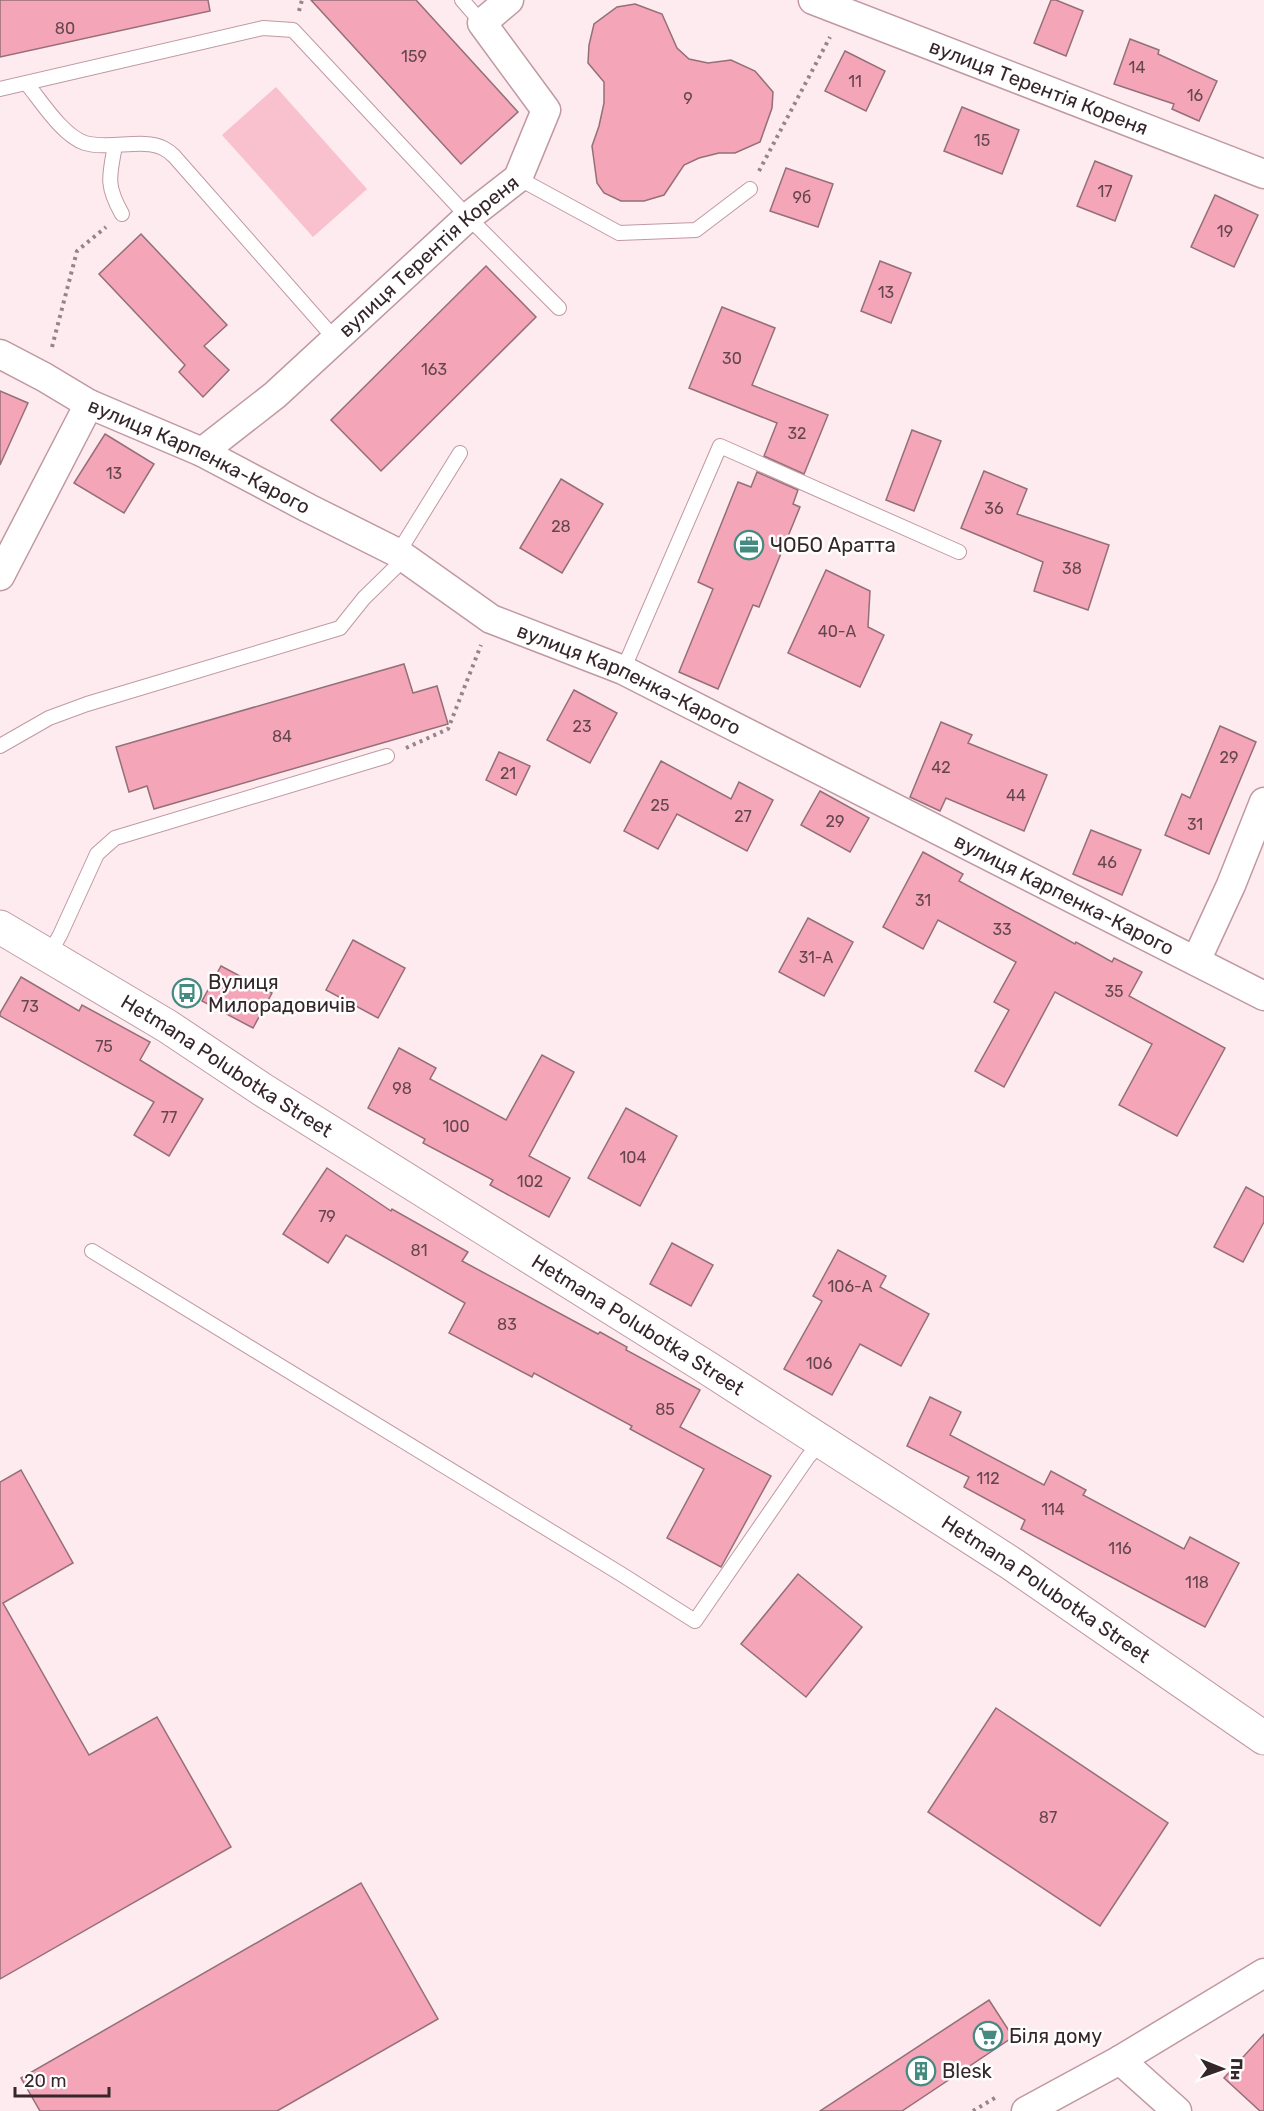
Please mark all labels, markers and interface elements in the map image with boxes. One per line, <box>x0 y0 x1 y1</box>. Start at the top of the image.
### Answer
house number: 80 <box>55 19 75 38</box>
street label: вулиця Терентія Кореня <box>926 34 1152 140</box>
house number: 159 <box>401 47 427 66</box>
house number: 14 <box>1129 58 1145 77</box>
house number: 11 <box>848 72 862 91</box>
house number: 16 <box>1187 86 1204 105</box>
house number: 9 <box>683 89 693 108</box>
house number: 15 <box>974 131 990 150</box>
street label: вулиця Терентія Кореня <box>334 170 524 342</box>
house number: 17 <box>1097 182 1113 201</box>
house number: 9б <box>793 188 811 207</box>
house number: 19 <box>1217 222 1233 241</box>
house number: 13 <box>878 283 894 302</box>
house number: 30 <box>722 349 742 368</box>
house number: 163 <box>421 360 447 379</box>
street label: вулиця Карпенка-Карого <box>85 393 314 519</box>
house number: 32 <box>787 424 807 443</box>
house number: 13 <box>106 464 122 483</box>
house number: 36 <box>984 499 1004 518</box>
house number: 28 <box>551 517 571 536</box>
office icon: ЧОБО Аратта <box>733 529 765 561</box>
place label: ЧОБО Аратта <box>770 533 896 557</box>
house number: 38 <box>1062 559 1082 578</box>
street label: вулиця Карпенка-Карого <box>514 618 745 740</box>
house number: 40-А <box>818 622 857 641</box>
house number: 23 <box>572 717 592 736</box>
house number: 84 <box>272 727 292 746</box>
house number: 29 <box>1220 748 1238 767</box>
house number: 42 <box>931 758 951 777</box>
house number: 21 <box>500 764 516 783</box>
house number: 44 <box>1006 786 1026 805</box>
house number: 25 <box>651 796 669 815</box>
house number: 27 <box>734 807 752 826</box>
house number: 29 <box>826 812 844 831</box>
house number: 31 <box>1187 815 1203 834</box>
street label: вулиця Карпенка-Карого <box>950 829 1178 960</box>
house number: 46 <box>1097 853 1117 872</box>
house number: 31 <box>915 891 931 910</box>
house number: 33 <box>992 920 1012 939</box>
house number: 31-А <box>799 948 834 967</box>
place label: Вулиця Милорадовичів <box>208 970 356 1017</box>
bus stop icon: Вулиця Милорадовичів <box>171 977 203 1009</box>
house number: 35 <box>1104 982 1124 1001</box>
street label: Hetmana Polubotka Street <box>117 990 337 1142</box>
house number: 73 <box>21 997 39 1016</box>
house number: 75 <box>95 1037 113 1056</box>
house number: 98 <box>392 1079 412 1098</box>
house number: 77 <box>161 1108 177 1127</box>
house number: 100 <box>442 1117 470 1136</box>
house number: 104 <box>620 1148 647 1167</box>
house number: 102 <box>517 1172 543 1191</box>
house number: 79 <box>318 1207 336 1226</box>
house number: 81 <box>410 1241 428 1260</box>
street label: Hetmana Polubotka Street <box>527 1249 749 1401</box>
house number: 106-А <box>827 1277 873 1296</box>
house number: 83 <box>497 1315 517 1334</box>
house number: 106 <box>806 1354 833 1373</box>
house number: 85 <box>655 1400 675 1419</box>
house number: 112 <box>976 1469 1000 1488</box>
house number: 114 <box>1041 1500 1065 1519</box>
street label: Hetmana Polubotka Street <box>937 1510 1155 1668</box>
house number: 116 <box>1108 1539 1132 1558</box>
house number: 118 <box>1185 1573 1209 1592</box>
house number: 87 <box>1039 1808 1057 1827</box>
supermarket icon: Біля дому <box>972 2020 1004 2052</box>
place label: Біля дому <box>1009 2024 1102 2048</box>
north arrow <box>1192 2039 1252 2099</box>
building icon: Blesk <box>905 2055 937 2087</box>
text: Пн <box>1227 2058 1246 2080</box>
place label: Blesk <box>942 2059 993 2083</box>
scale bar <box>15 2060 110 2098</box>
text: 20 m <box>24 2070 66 2092</box>

